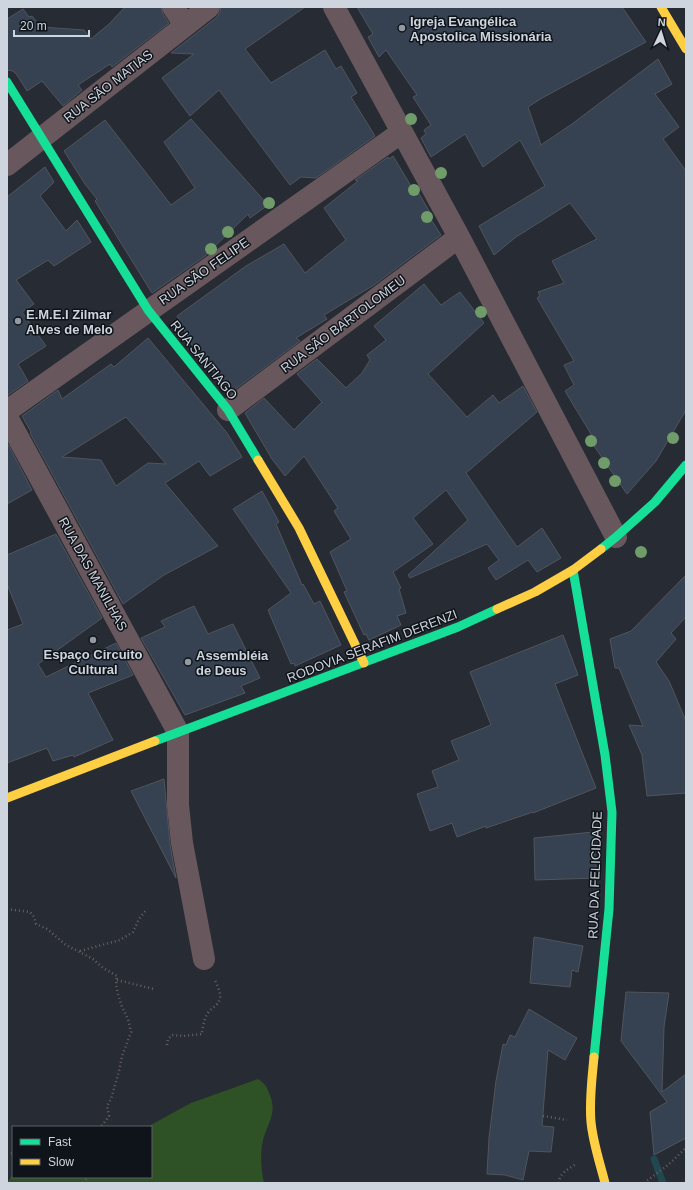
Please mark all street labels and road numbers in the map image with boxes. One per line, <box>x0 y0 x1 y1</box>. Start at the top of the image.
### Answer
street label: RUA SÃO MATIAS <box>60 46 156 125</box>
street label: RUA SÃO FELIPE <box>156 234 252 308</box>
street label: RUA SÃO BARTOLOMEU <box>278 272 408 376</box>
street label: RUA SANTIAGO <box>167 317 241 403</box>
street label: RUA DAS MANILHAS <box>56 515 131 634</box>
street label: RODOVIA SERAFIM DERENZI <box>285 607 459 685</box>
street label: RUA DA FELICIDADE <box>585 811 605 939</box>

